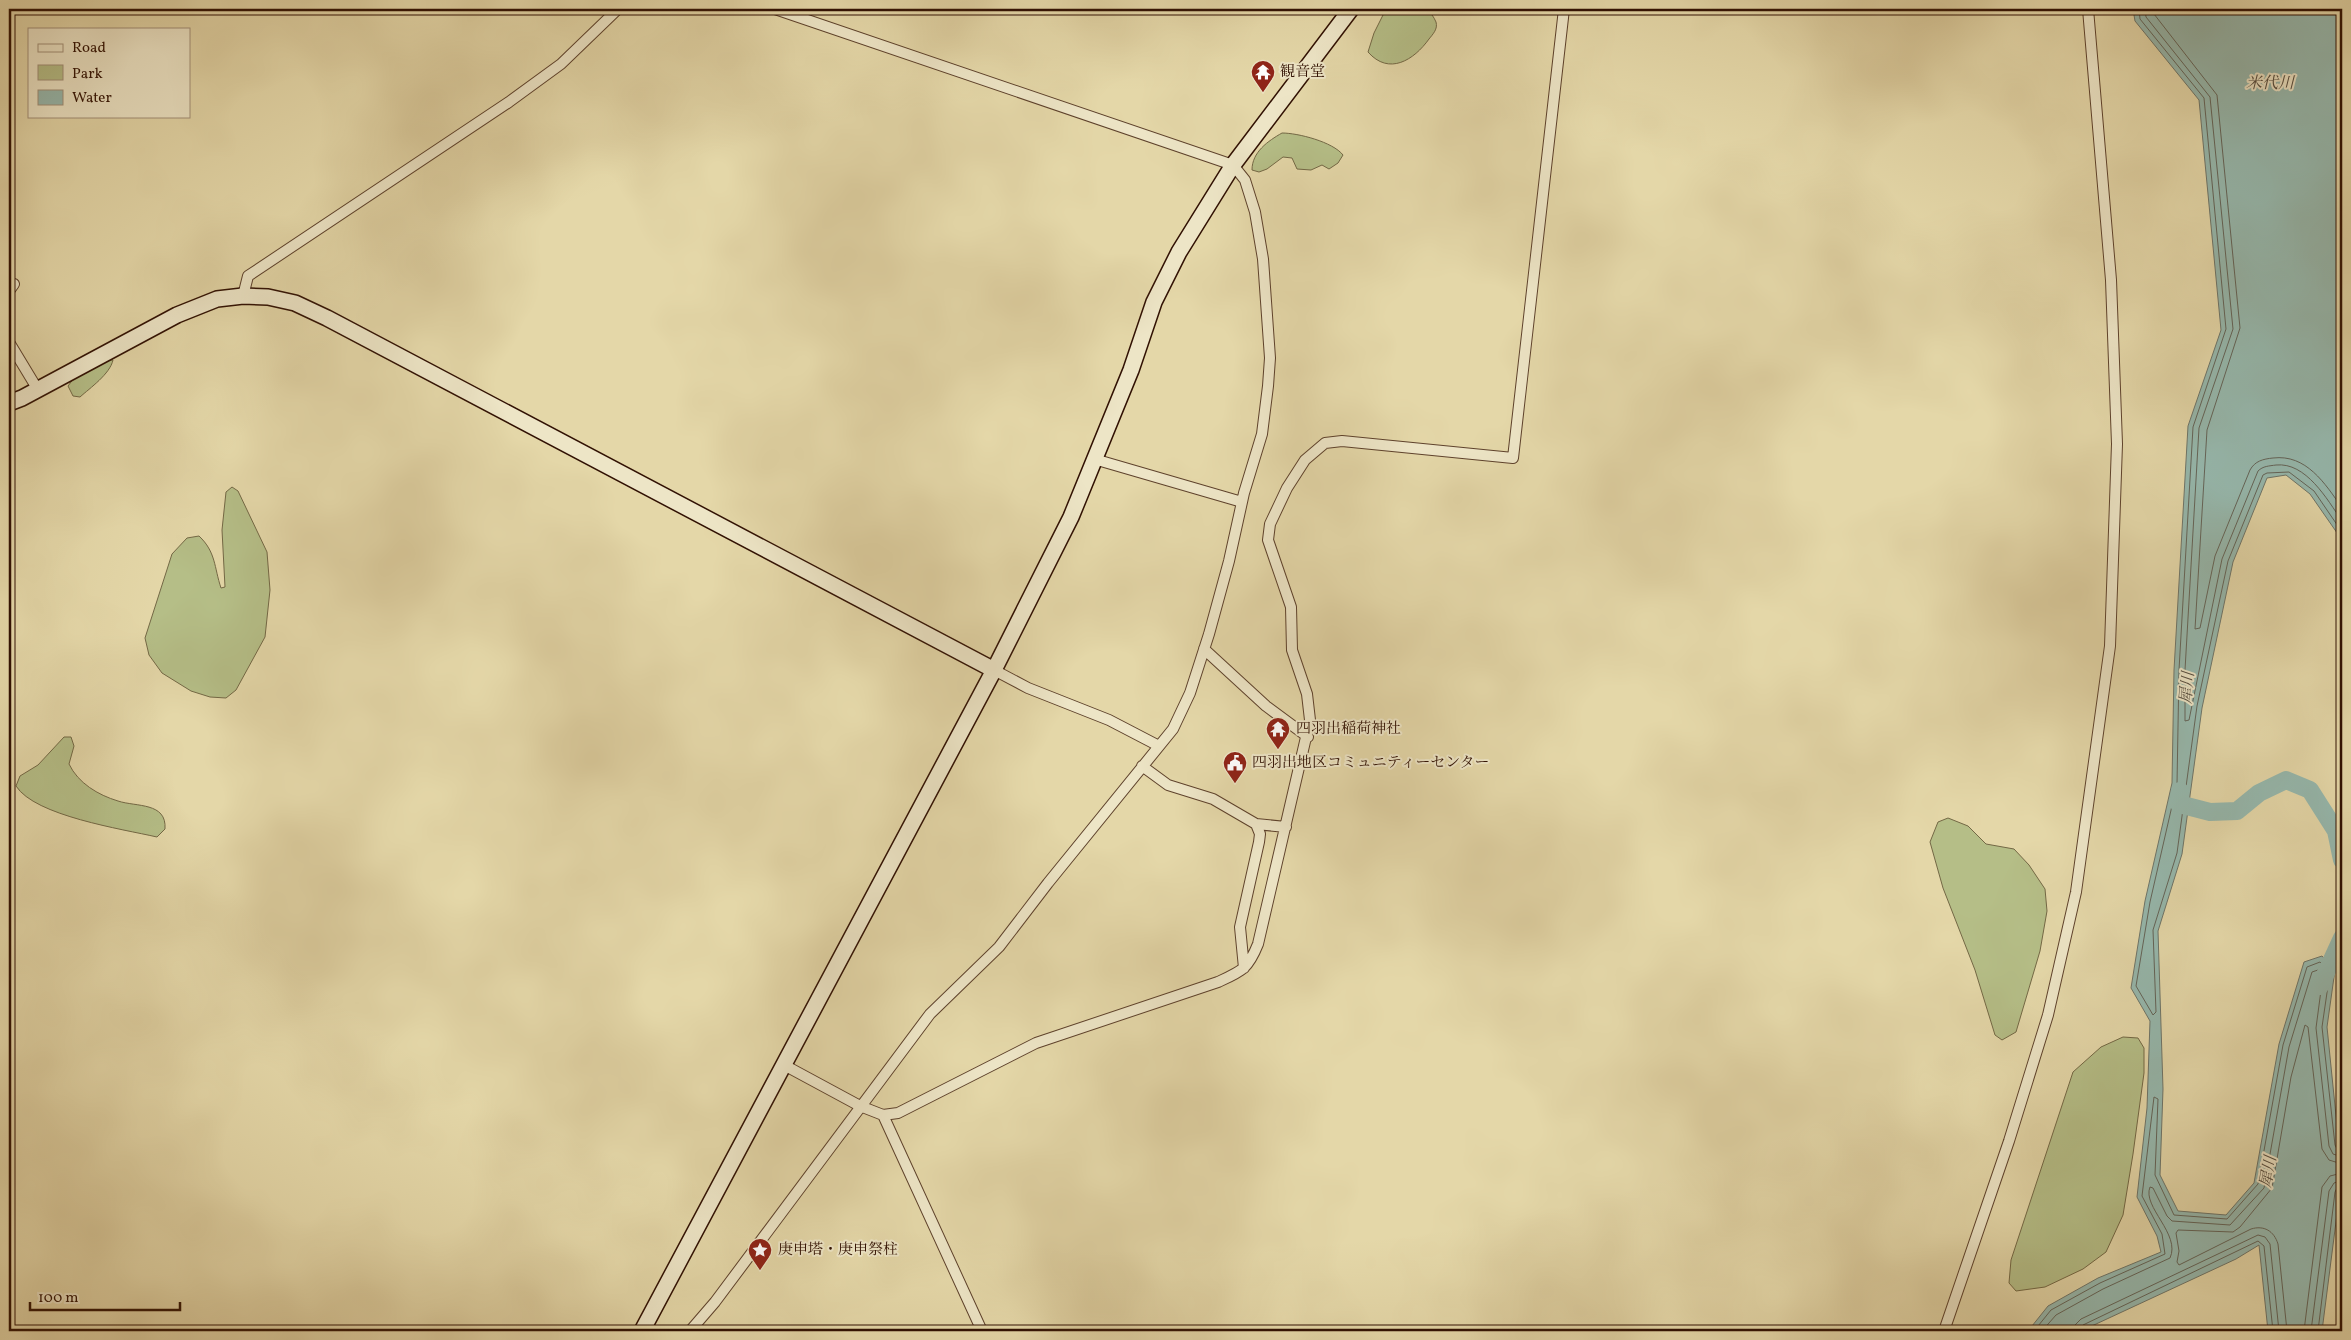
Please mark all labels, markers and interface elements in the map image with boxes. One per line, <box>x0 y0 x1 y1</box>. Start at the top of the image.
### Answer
legend <box>28 28 190 118</box>
text: Road <box>72 38 106 59</box>
temple icon: 観音堂 <box>1250 59 1276 93</box>
place label: 観音堂 <box>1280 62 1325 83</box>
text: Park <box>72 64 103 85</box>
water label: 米代川 <box>2246 73 2296 95</box>
text: Water <box>72 88 112 109</box>
water label: 犀川 <box>2176 669 2201 705</box>
temple icon: 四羽出稲荷神社 <box>1265 716 1291 750</box>
place label: 四羽出稲荷神社 <box>1296 719 1401 740</box>
public building icon: 四羽出地区コミュニティーセンター <box>1222 750 1248 784</box>
place label: 四羽出地区コミュニティーセンター <box>1252 753 1490 774</box>
water label: 犀川 <box>2255 1152 2283 1190</box>
place icon: 庚申塔・庚申祭柱 <box>747 1237 773 1271</box>
place label: 庚申塔・庚申祭柱 <box>778 1240 898 1261</box>
scale bar <box>30 1280 180 1312</box>
text: 100 m <box>38 1288 78 1309</box>

